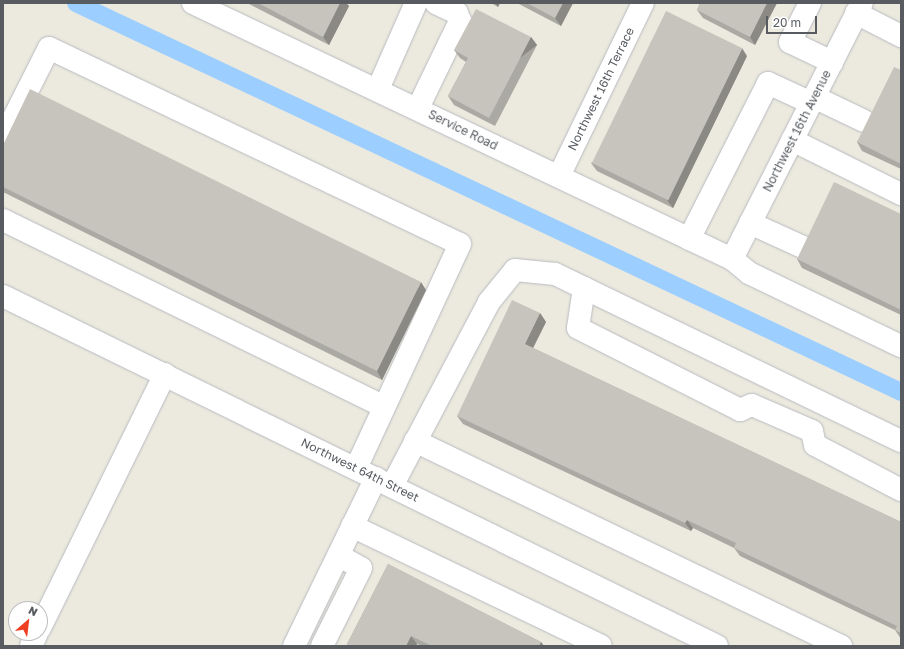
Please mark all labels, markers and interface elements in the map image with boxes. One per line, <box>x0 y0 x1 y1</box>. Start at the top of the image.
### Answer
scale bar <box>768 8 819 34</box>
text: 20 m <box>773 15 801 30</box>
street label: Northwest 16th Terrace <box>565 25 637 153</box>
street label: Northwest 16th Avenue <box>760 68 834 194</box>
street label: Service Road <box>426 107 500 153</box>
street label: Northwest 64th Street <box>299 435 421 505</box>
north arrow <box>8 601 48 641</box>
text: N <box>27 603 40 619</box>

